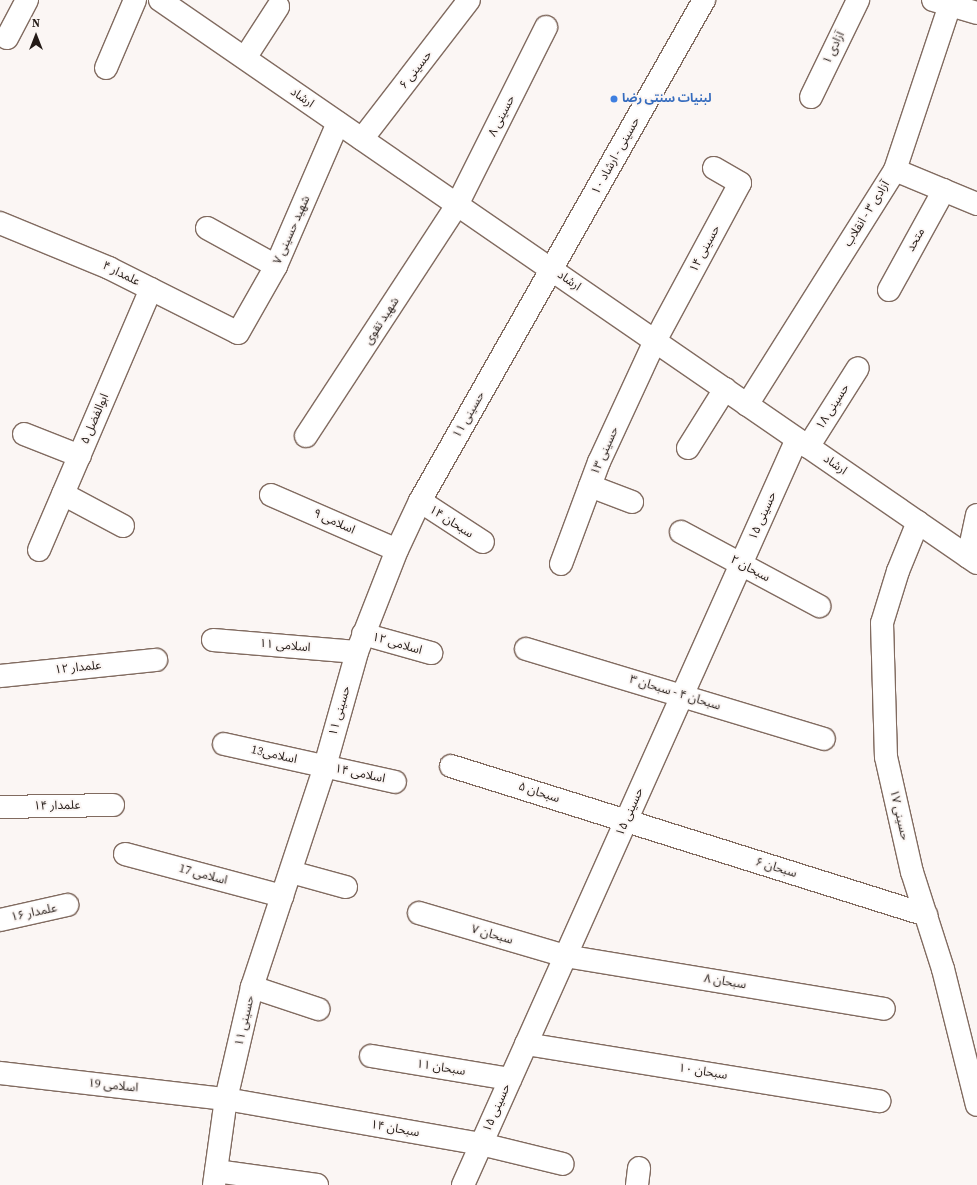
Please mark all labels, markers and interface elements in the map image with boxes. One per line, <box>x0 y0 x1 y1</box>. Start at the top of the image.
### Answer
north arrow <box>16 16 56 56</box>
text: N <box>32 16 40 31</box>
street label: آزادی ۱ <box>820 29 848 67</box>
street label: حسینی ۶ <box>397 48 435 92</box>
street label: ارشاد <box>287 85 317 111</box>
place label: لبنیات سنتی رضا <box>622 92 711 106</box>
street label: حسینی ۸ <box>486 93 518 139</box>
marker: لبنیات سنتی رضا <box>609 94 619 104</box>
street label: حسینی - ارشاد ۱۰ <box>589 115 643 197</box>
street label: آزادی ۳ - انقلاب <box>841 178 893 250</box>
street label: شهید حسینی ۷ <box>270 193 314 267</box>
street label: حسینی ۱۴ <box>687 223 723 275</box>
street label: متحد <box>904 226 928 254</box>
street label: علمدار ۴ <box>100 259 142 289</box>
street label: ارشاد <box>554 268 584 294</box>
street label: شهید تقوی <box>361 295 403 347</box>
street label: حسینی ۱۸ <box>813 381 853 433</box>
street label: حسینی ۱۱ <box>450 389 488 441</box>
street label: ابوالفضل ۵ <box>78 392 112 446</box>
street label: حسینی ۱۳ <box>588 425 622 477</box>
street label: ارشاد <box>820 452 850 478</box>
street label: حسینی ۱۵ <box>746 490 780 542</box>
street label: سبحان ۱۴ <box>426 503 476 541</box>
street label: اسلامی ۹ <box>311 506 357 538</box>
street label: سبحان ۲ <box>728 553 772 585</box>
street label: اسلامی ۱۲ <box>370 630 424 658</box>
street label: اسلامی ۱۱ <box>259 637 311 655</box>
street label: علمدار ۱۲ <box>54 658 102 678</box>
street label: سبحان ۴ - سبحان ۳ <box>628 672 722 714</box>
street label: حسینی ۱۱ <box>326 684 354 738</box>
street label: اسلامی13 <box>250 743 298 767</box>
street label: اسلامی ۱۴ <box>334 762 386 786</box>
street label: سبحان ۵ <box>517 780 561 806</box>
street label: حسینی ۱۵ <box>613 786 647 838</box>
street label: حسینی ۱۷ <box>886 788 912 842</box>
street label: علمدار ۱۴ <box>34 798 80 814</box>
street label: سبحان ۶ <box>754 855 798 881</box>
street label: اسلامی 17 <box>177 862 229 888</box>
street label: علمدار ۱۶ <box>10 901 58 925</box>
street label: سبحان ۷ <box>470 922 514 948</box>
street label: سبحان ۸ <box>703 972 747 992</box>
street label: حسینی ۱۱ <box>232 994 258 1048</box>
street label: سبحان ۱۱ <box>415 1057 467 1079</box>
street label: سبحان ۱۰ <box>677 1061 729 1083</box>
street label: اسلامی ۱9 <box>87 1076 139 1096</box>
street label: حسینی ۱۵ <box>480 1082 514 1134</box>
street label: سبحان ۱۴ <box>369 1118 421 1140</box>

